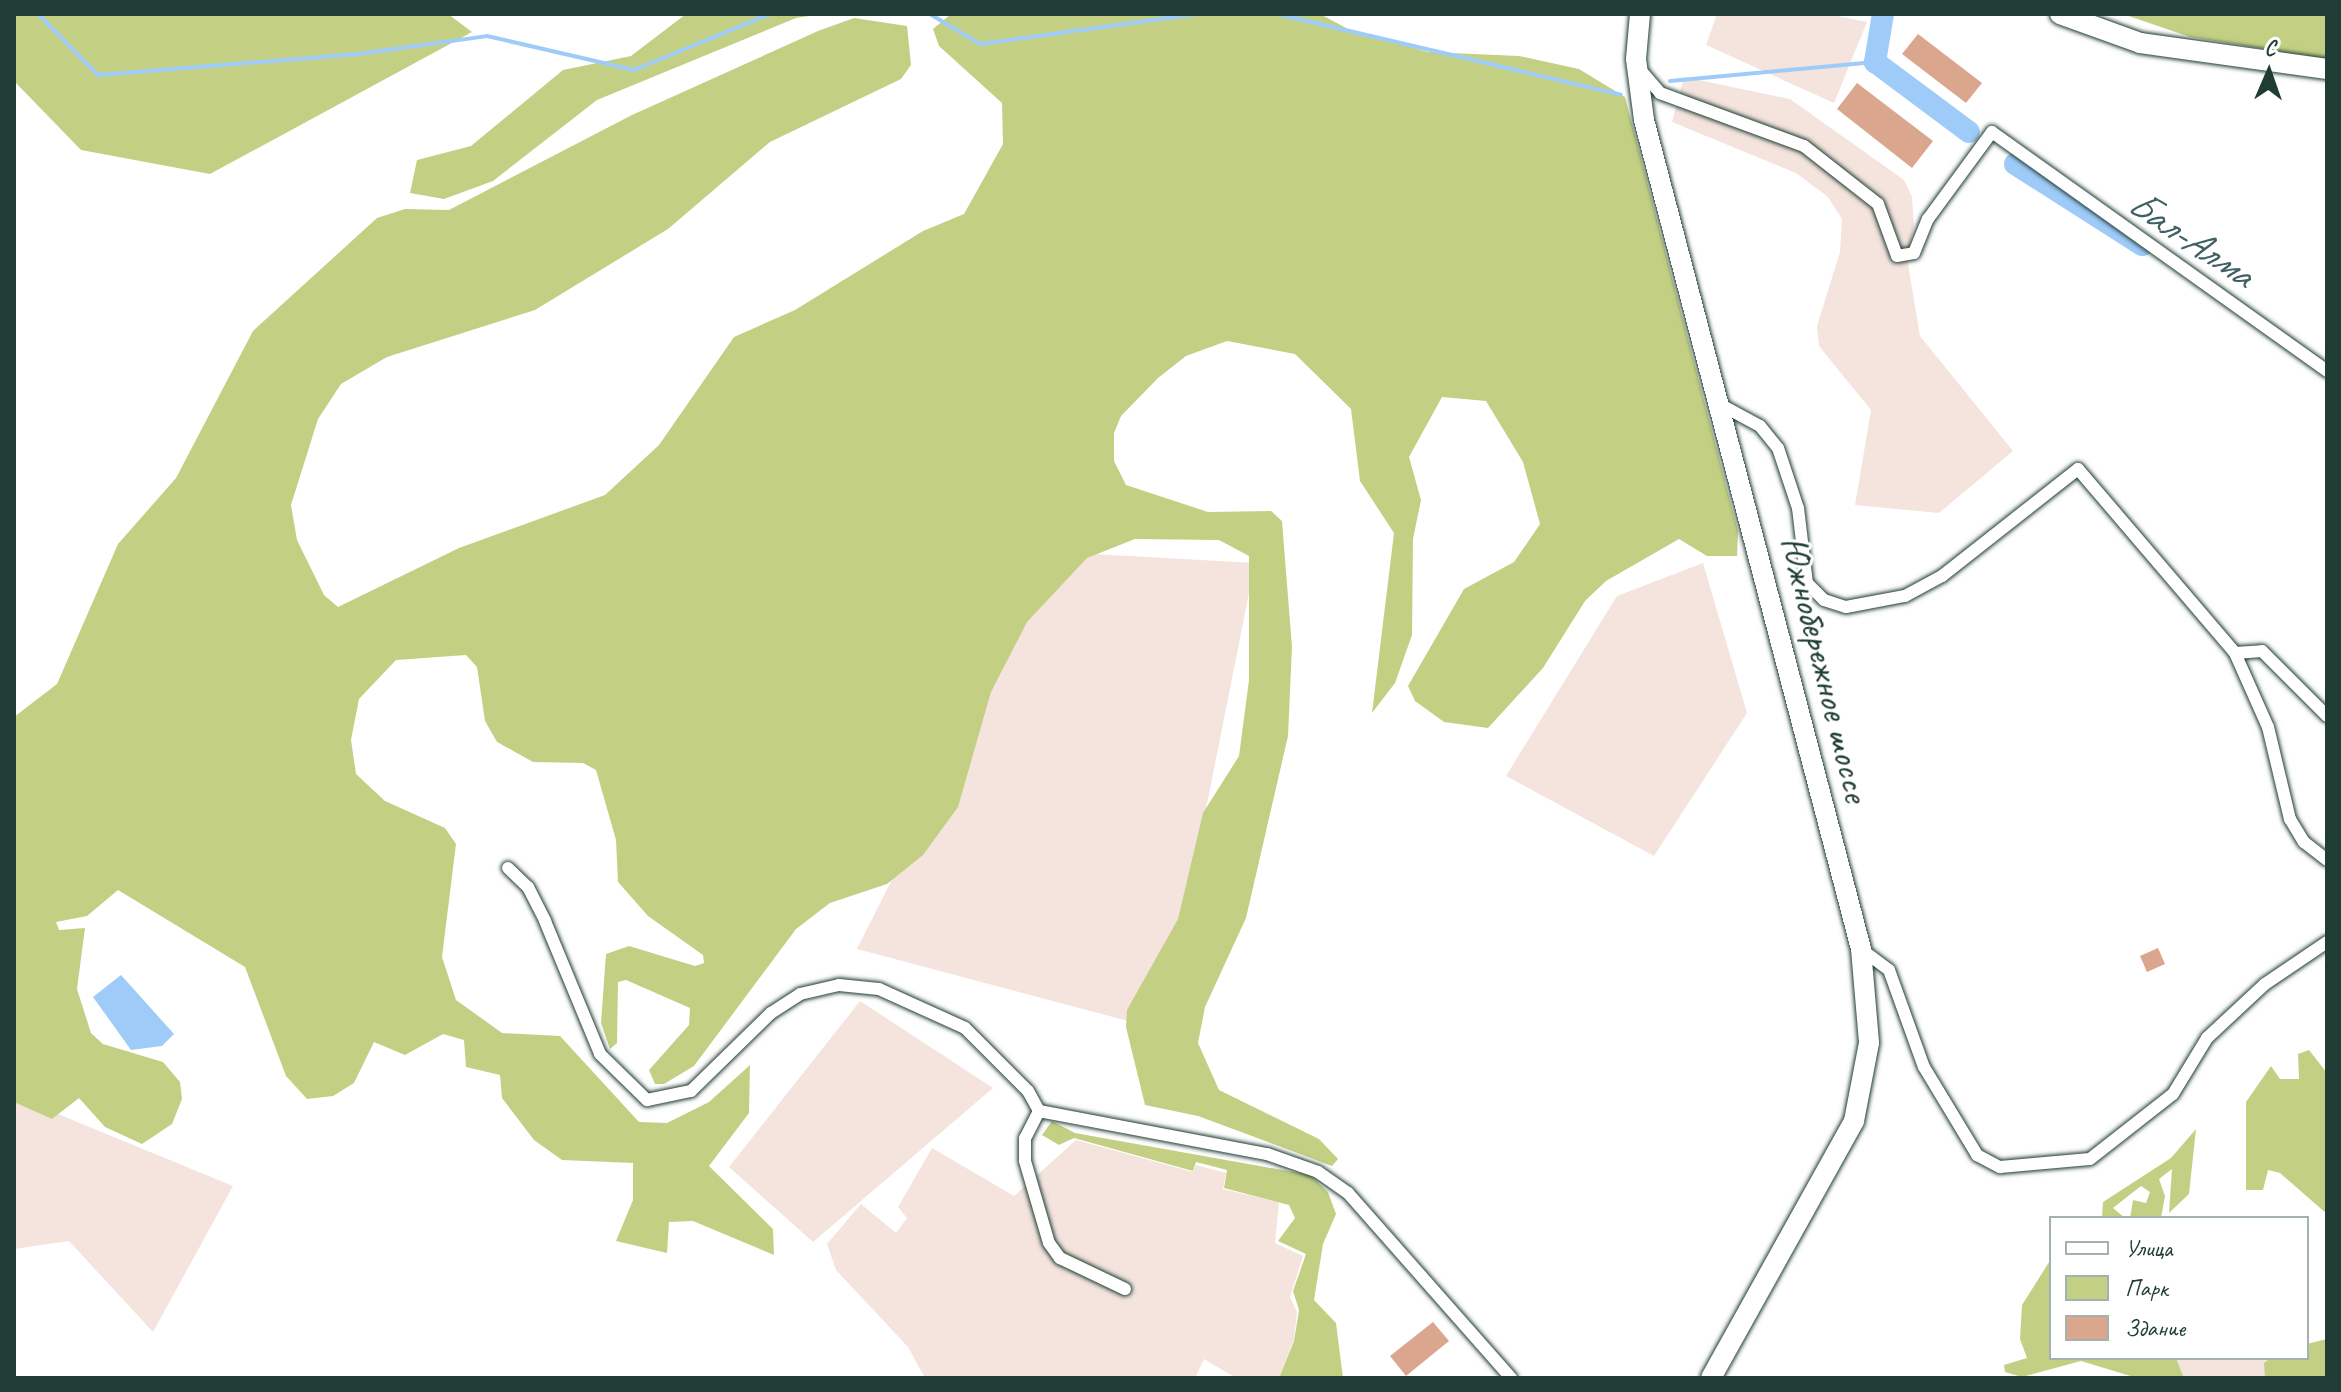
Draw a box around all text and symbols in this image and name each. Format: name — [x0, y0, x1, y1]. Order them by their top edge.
north arrow — [2229, 32, 2309, 112]
text: С — [2264, 34, 2276, 62]
water label: Бал-Алма — [2119, 179, 2263, 297]
street label: Южнобережное шоссе — [1770, 531, 1880, 807]
legend — [2049, 1216, 2309, 1360]
text: Улица — [2125, 1233, 2173, 1263]
text: Парк — [2125, 1273, 2168, 1303]
text: Здание — [2125, 1313, 2185, 1343]

